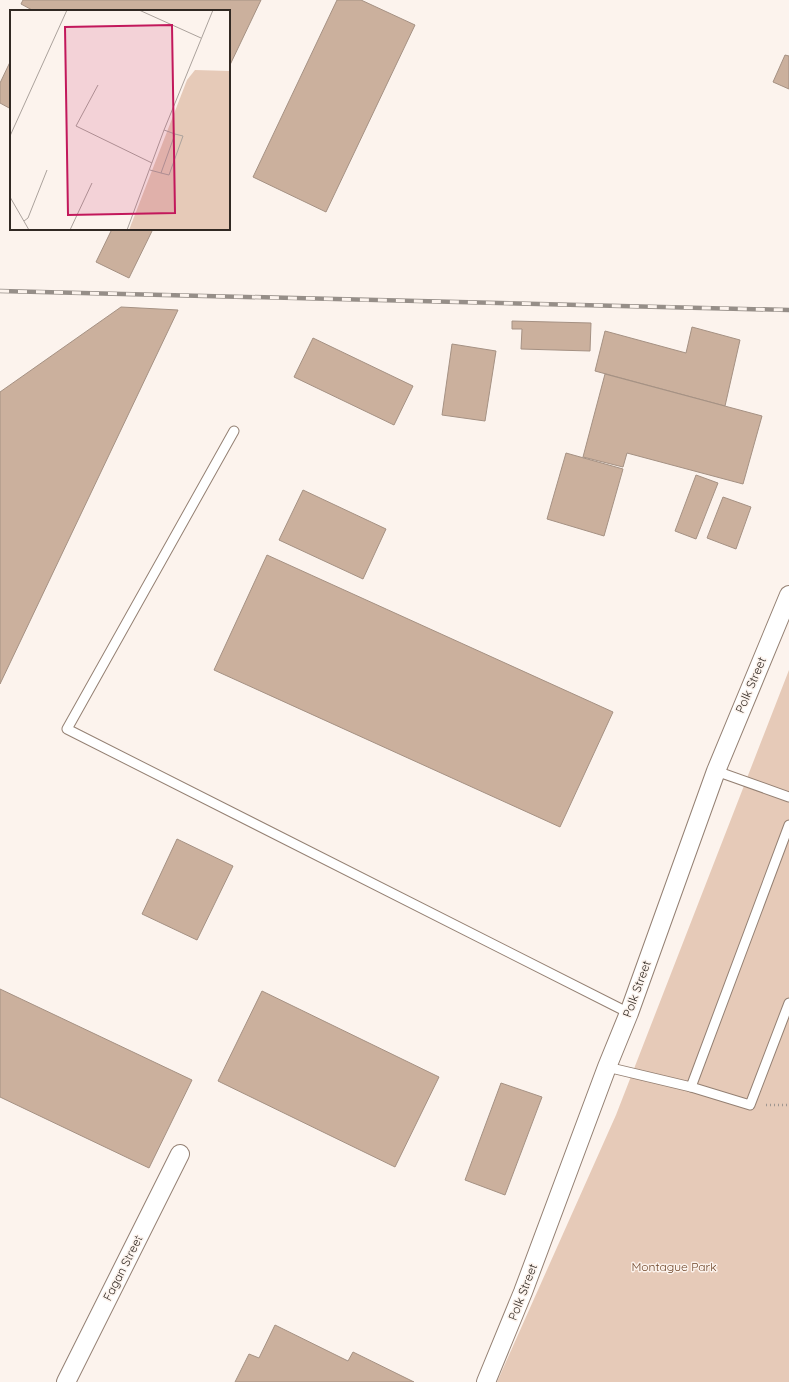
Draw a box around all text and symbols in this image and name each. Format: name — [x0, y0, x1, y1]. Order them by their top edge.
inset map — [10, 10, 230, 230]
street label: Polk Street — [732, 654, 769, 715]
street label: Polk Street — [619, 958, 654, 1019]
street label: Fagan Street — [100, 1232, 145, 1303]
park label: Montague Park — [631, 1259, 717, 1274]
street label: Polk Street — [505, 1261, 540, 1322]

